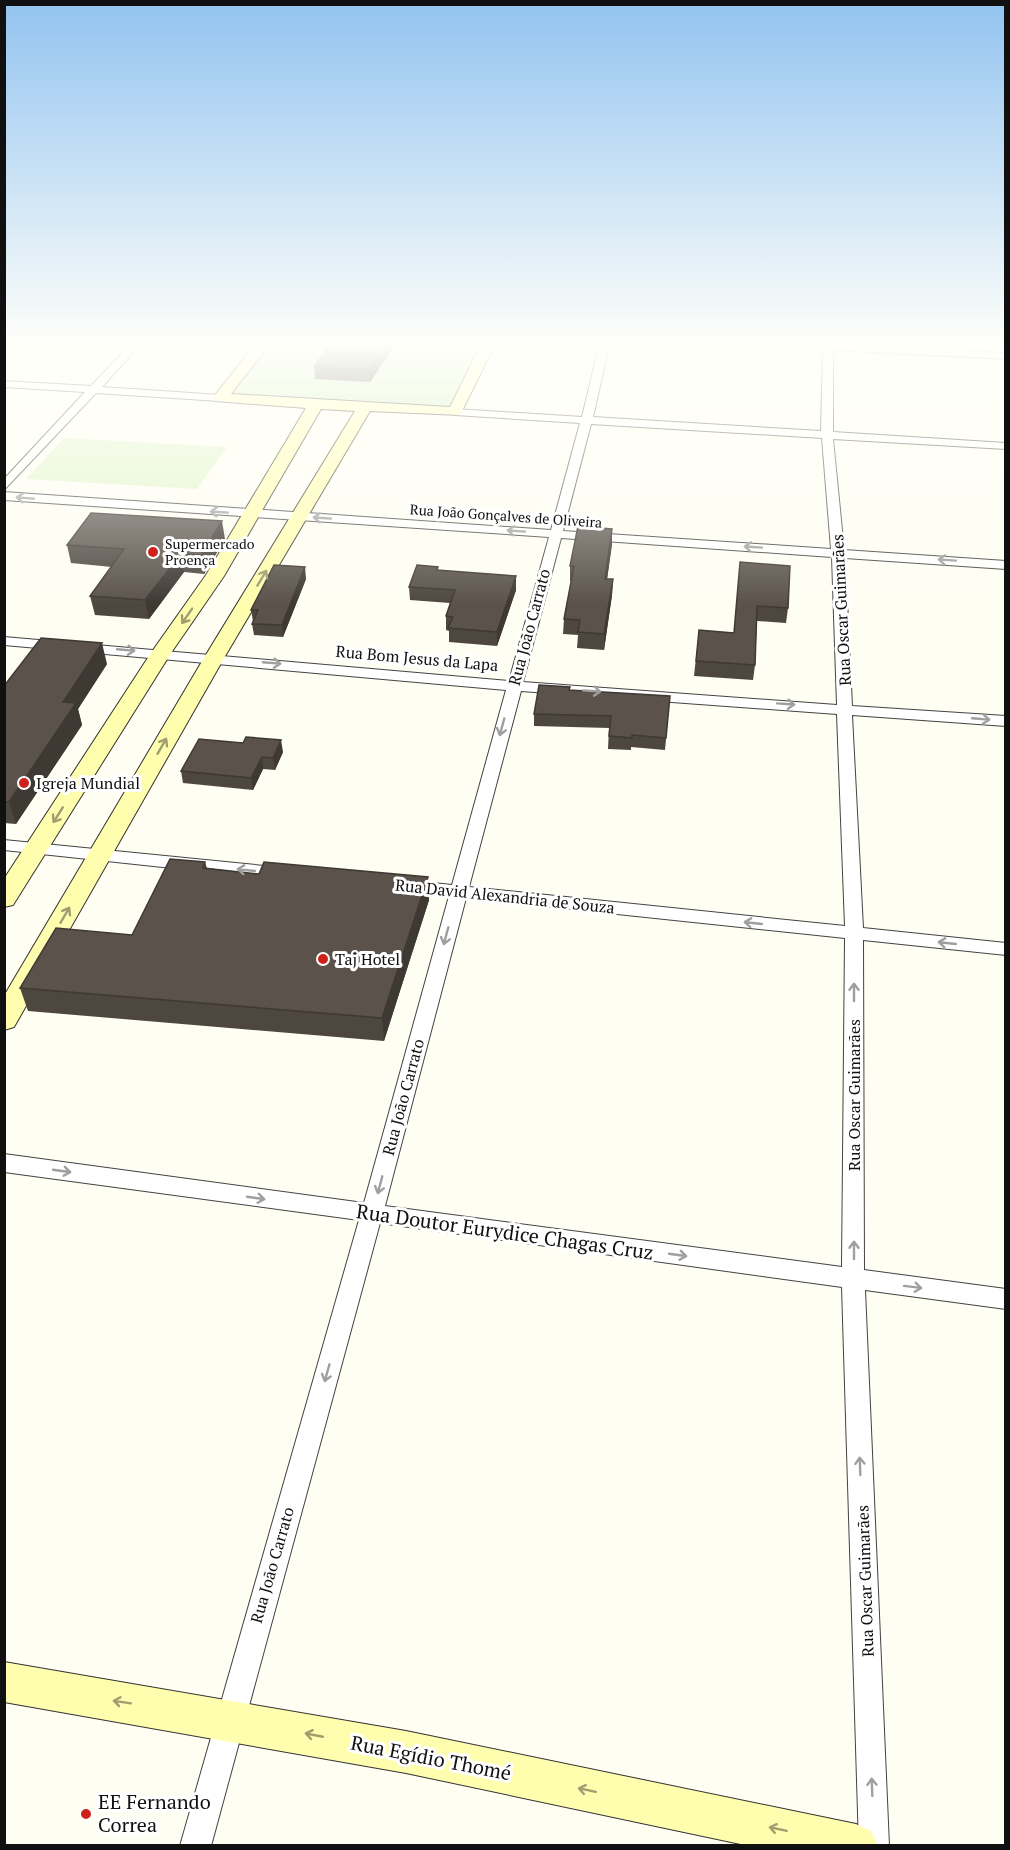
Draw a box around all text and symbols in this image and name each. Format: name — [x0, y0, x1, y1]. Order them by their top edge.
one-way arrow — [15, 492, 35, 503]
street label: Rua João Gonçalves de Oliveira — [409, 499, 603, 532]
one-way arrow — [210, 506, 230, 517]
one-way arrow — [312, 512, 332, 523]
one-way arrow — [507, 526, 527, 537]
place label: Supermercado Proença — [165, 534, 255, 569]
street label: Rua Oscar Guimarães — [826, 534, 856, 686]
one-way arrow — [743, 541, 763, 552]
marker: Supermercado Proença — [146, 545, 160, 559]
one-way arrow — [938, 555, 958, 566]
street label: Rua João Carrato — [503, 566, 555, 688]
one-way arrow — [256, 570, 268, 587]
one-way arrow — [181, 608, 193, 624]
street label: Rua Bom Jesus da Lapa — [335, 640, 499, 676]
one-way arrow — [115, 645, 135, 656]
one-way arrow — [261, 658, 281, 669]
one-way arrow — [581, 685, 601, 696]
one-way arrow — [776, 698, 796, 709]
one-way arrow — [970, 714, 990, 725]
one-way arrow — [496, 717, 507, 736]
one-way arrow — [157, 738, 169, 755]
place label: Igreja Mundial — [36, 772, 140, 794]
marker: Igreja Mundial — [17, 776, 31, 790]
one-way arrow — [52, 806, 64, 823]
one-way arrow — [237, 864, 257, 875]
street label: Rua David Alexandria de Souza — [394, 874, 616, 918]
one-way arrow — [59, 907, 71, 924]
one-way arrow — [744, 917, 764, 928]
one-way arrow — [439, 926, 451, 945]
one-way arrow — [938, 937, 958, 948]
place label: Taj Hotel — [335, 948, 400, 970]
marker: Taj Hotel — [316, 952, 330, 966]
one-way arrow — [848, 983, 860, 1003]
street label: Rua Oscar Guimarães — [843, 1019, 865, 1171]
street label: Rua João Carrato — [377, 1036, 429, 1158]
one-way arrow — [52, 1165, 72, 1176]
one-way arrow — [373, 1175, 385, 1194]
one-way arrow — [245, 1192, 265, 1203]
street label: Rua Doutor Eurydice Chagas Cruz — [355, 1197, 655, 1266]
one-way arrow — [848, 1241, 860, 1261]
one-way arrow — [667, 1250, 687, 1261]
one-way arrow — [902, 1281, 922, 1292]
one-way arrow — [321, 1363, 332, 1382]
one-way arrow — [855, 1457, 866, 1477]
street label: Rua João Carrato — [245, 1504, 299, 1626]
street label: Rua Oscar Guimarães — [851, 1505, 879, 1657]
one-way arrow — [112, 1696, 132, 1707]
one-way arrow — [304, 1729, 324, 1740]
street label: Rua Egídio Thomé — [349, 1729, 514, 1786]
one-way arrow — [867, 1778, 878, 1798]
one-way arrow — [578, 1784, 598, 1795]
place label: EE Fernando Correa — [98, 1788, 211, 1838]
marker: EE Fernando Correa — [79, 1807, 93, 1821]
one-way arrow — [769, 1823, 788, 1835]

